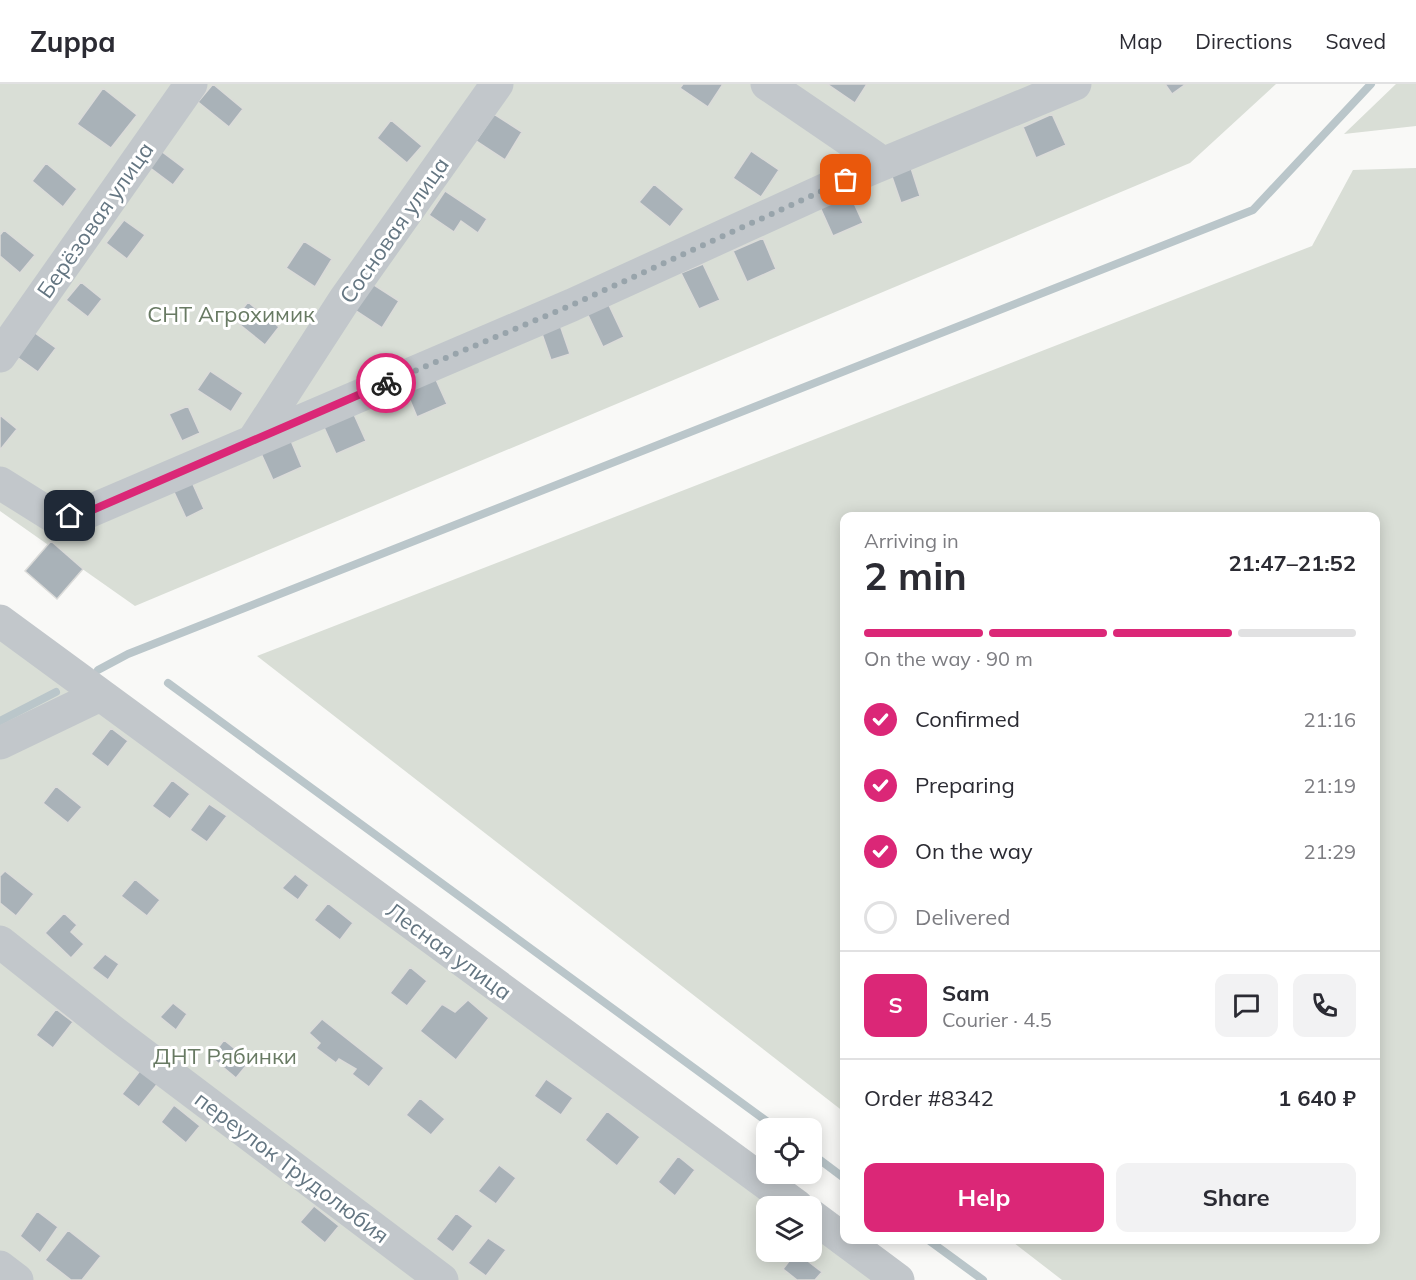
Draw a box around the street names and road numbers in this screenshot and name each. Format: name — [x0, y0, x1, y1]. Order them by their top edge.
street label: Берёзовая улица — [31, 136, 159, 304]
street label: Сосновая улица — [333, 151, 455, 309]
street label: Лесная улица — [381, 896, 517, 1006]
street label: переулок Трудолюбия — [189, 1085, 395, 1249]

